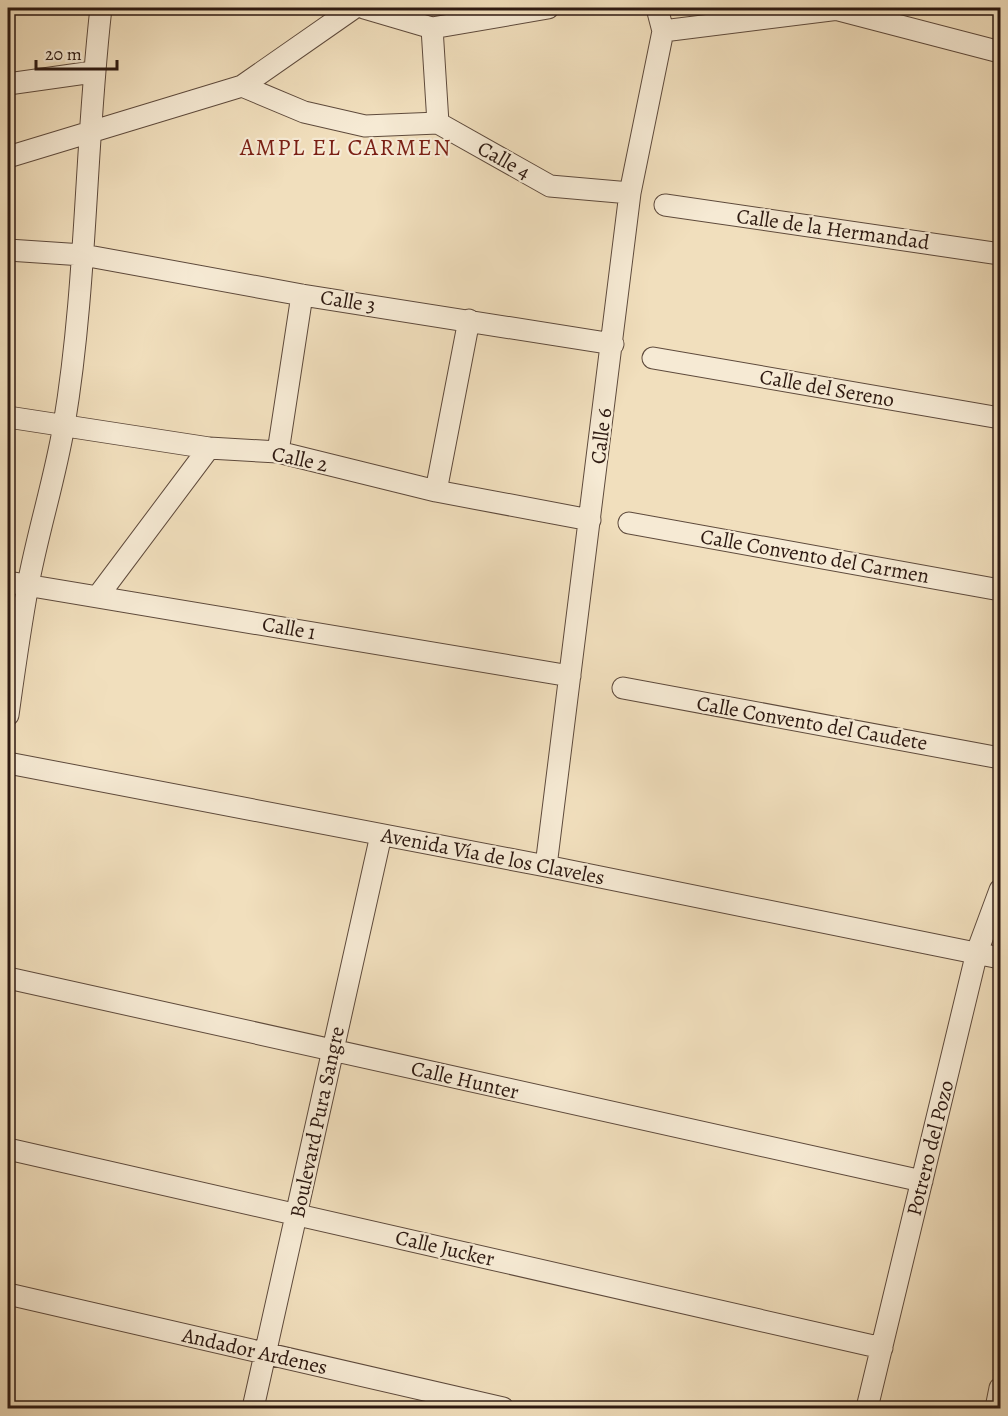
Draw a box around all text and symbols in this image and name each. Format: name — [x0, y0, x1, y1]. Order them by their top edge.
scale bar — [36, 33, 117, 71]
text: 20 m — [45, 42, 82, 66]
district label: AMPL EL CARMEN — [239, 131, 452, 163]
street label: Calle 4 — [473, 134, 535, 186]
street label: Calle de la Hermandad — [735, 202, 932, 257]
street label: Calle 3 — [318, 283, 378, 319]
street label: Calle del Sereno — [758, 362, 896, 414]
street label: Calle 6 — [584, 406, 618, 466]
street label: Calle 2 — [269, 439, 331, 479]
street label: Calle Convento del Carmen — [698, 522, 932, 590]
street label: Calle 1 — [260, 610, 318, 646]
street label: Calle Convento del Caudete — [694, 689, 930, 757]
street label: Avenida Vía de los Claveles — [378, 820, 607, 891]
street label: Boulevard Pura Sangre — [283, 1024, 351, 1220]
street label: Calle Hunter — [408, 1054, 522, 1106]
street label: Potrero del Pozo — [900, 1077, 960, 1219]
street label: Calle Jucker — [393, 1223, 497, 1273]
street label: Andador Ardenes — [179, 1320, 330, 1381]

